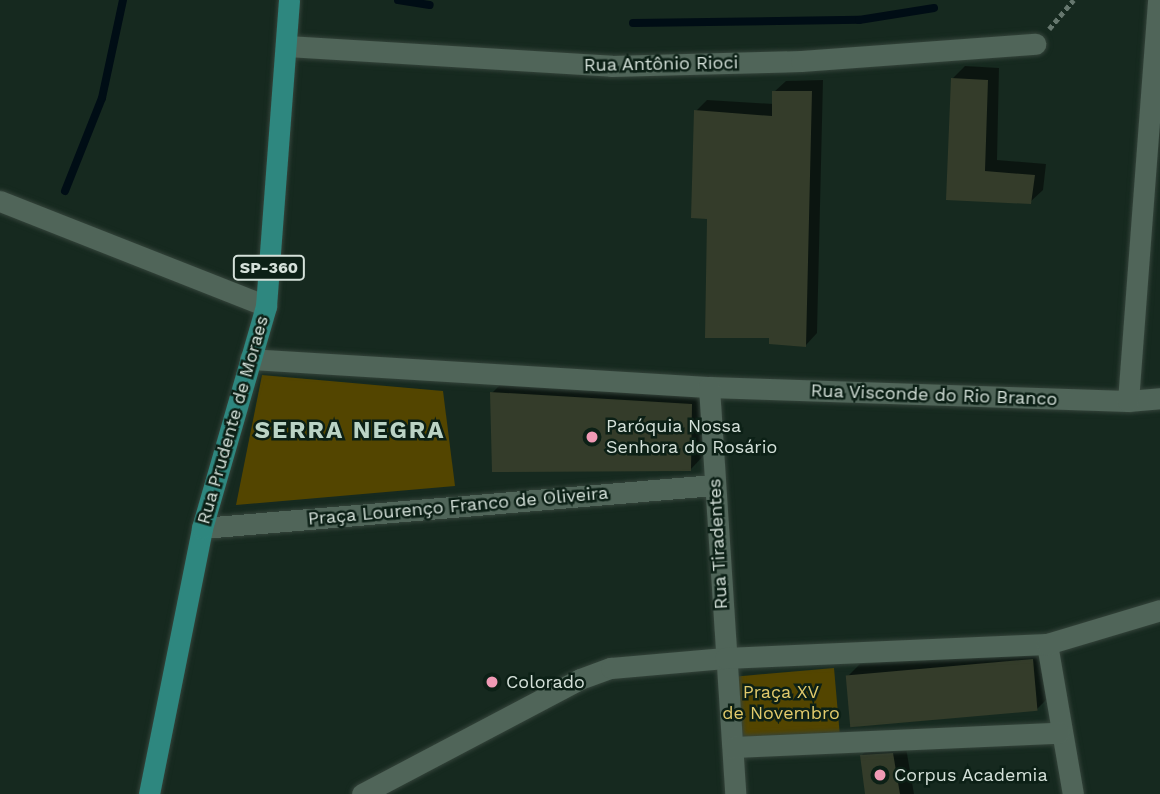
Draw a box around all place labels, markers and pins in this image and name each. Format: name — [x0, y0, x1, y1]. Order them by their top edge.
place label: Paróquia Nossa Senhora do Rosário — [606, 416, 778, 458]
marker: Paróquia Nossa Senhora do Rosário — [584, 429, 600, 445]
place label: Colorado — [506, 671, 585, 693]
marker: Colorado — [484, 674, 500, 690]
place label: Corpus Academia — [894, 764, 1048, 786]
marker: Corpus Academia — [872, 767, 888, 783]

